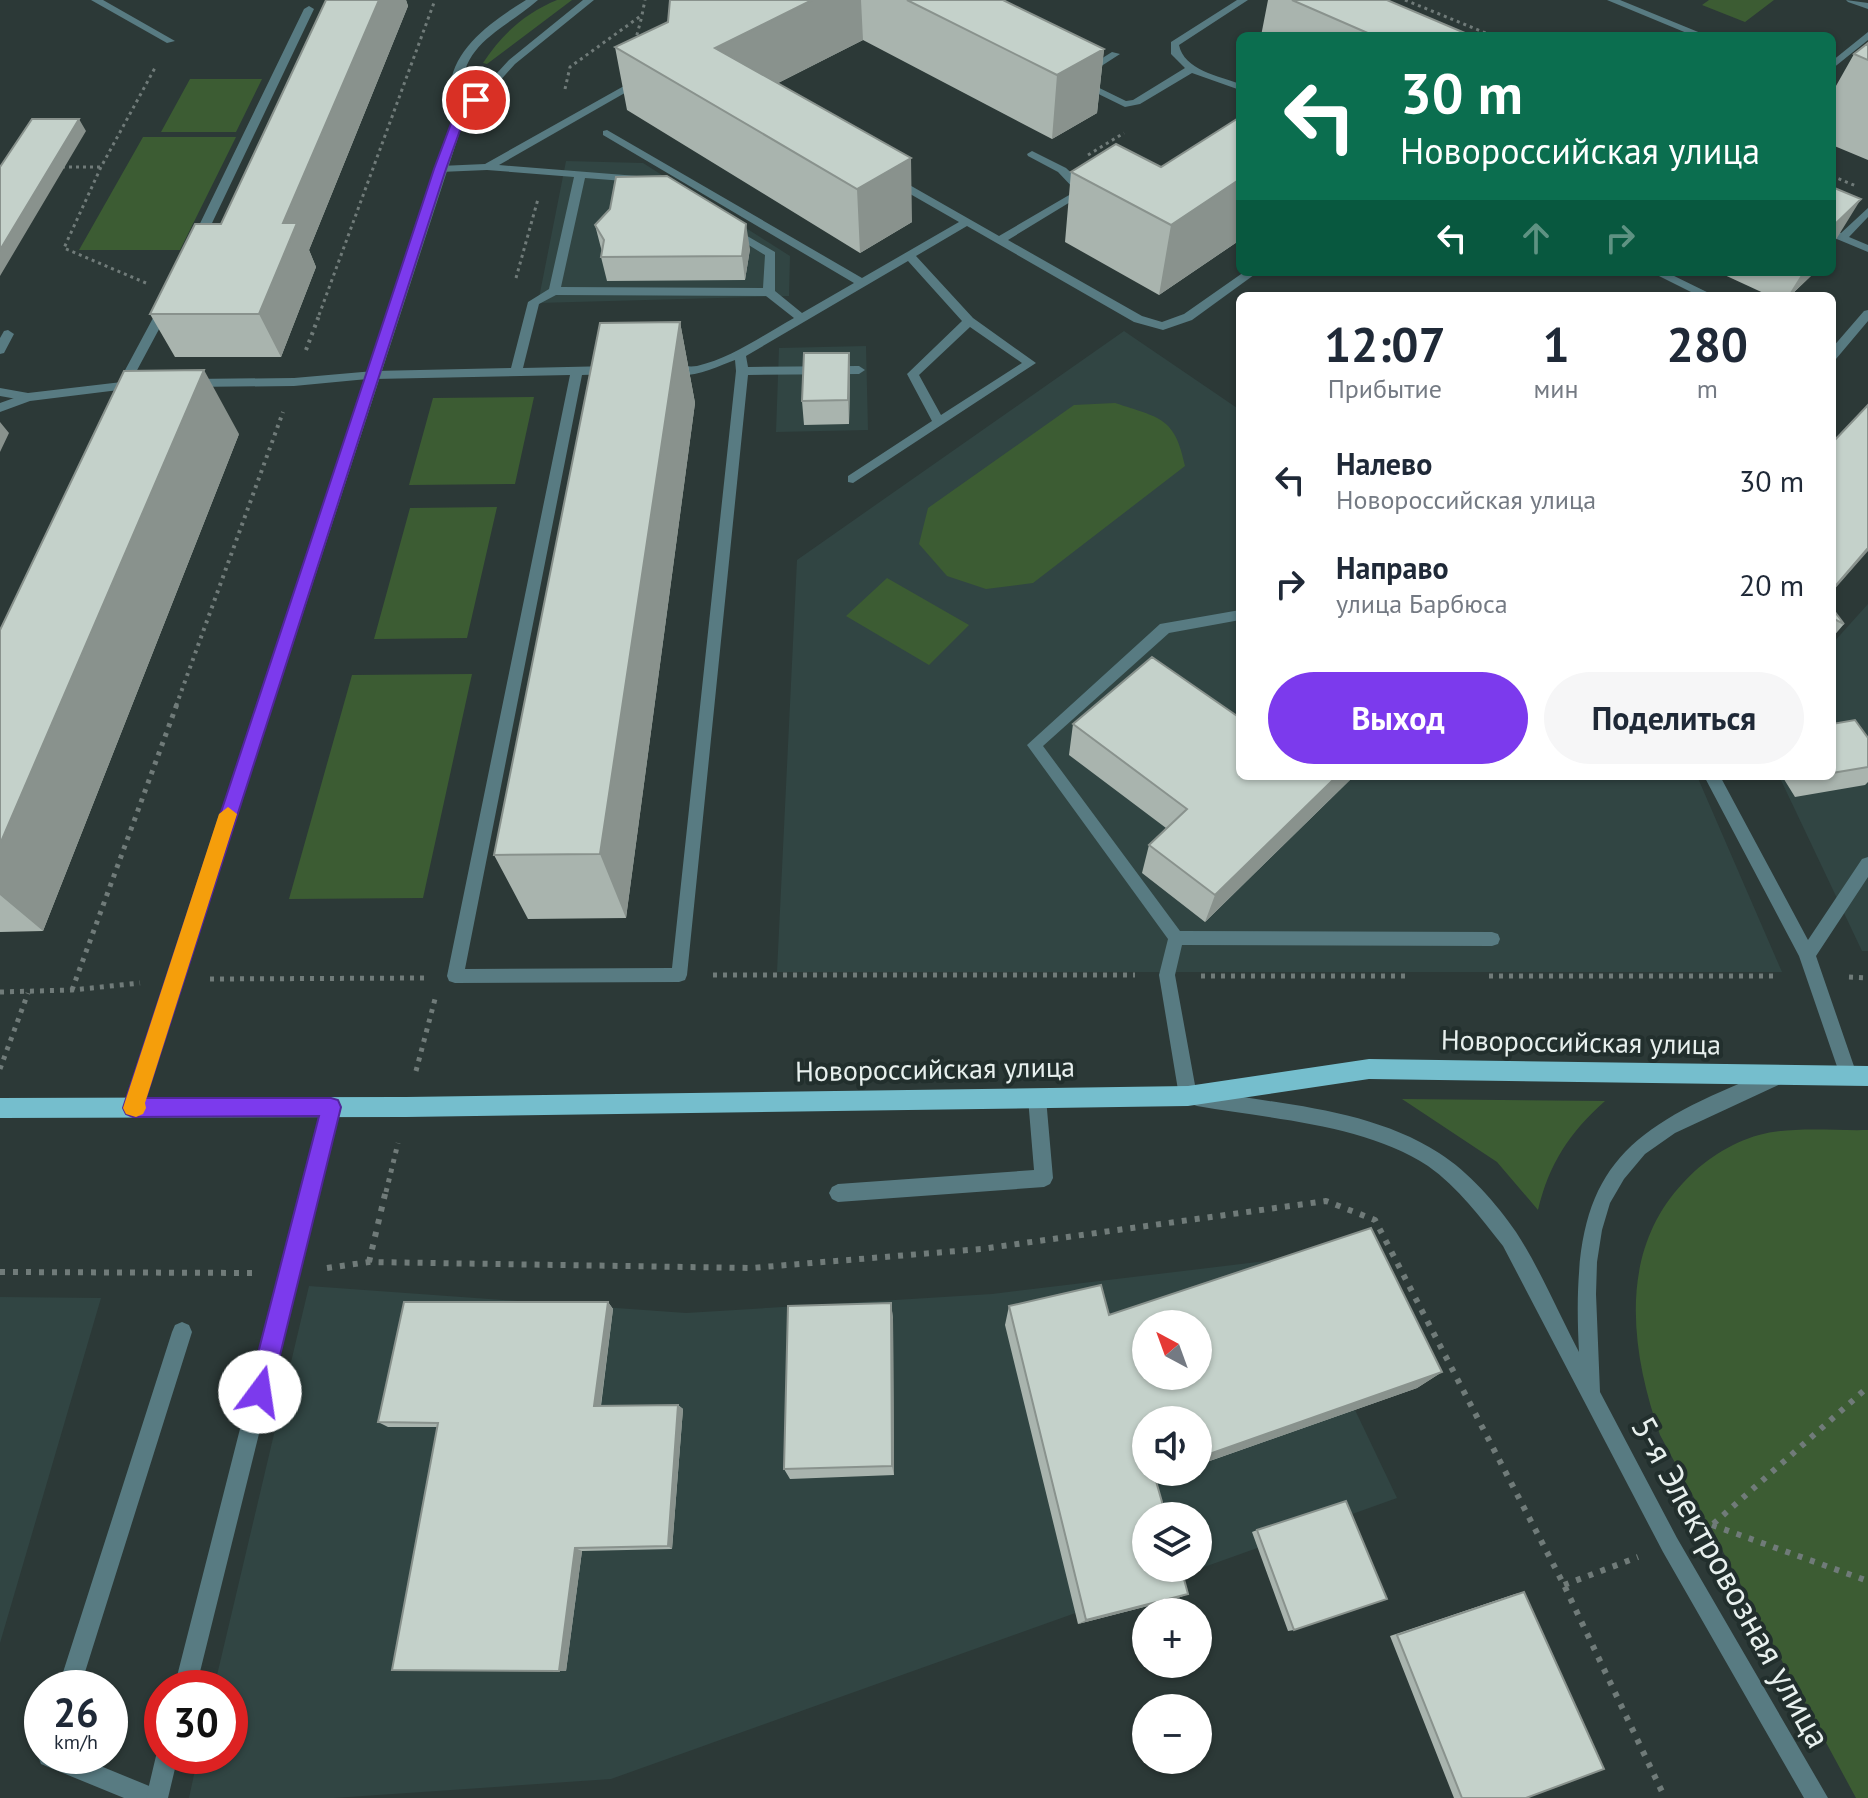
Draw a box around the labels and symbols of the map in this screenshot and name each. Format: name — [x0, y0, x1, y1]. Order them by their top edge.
pin — [442, 66, 510, 134]
street label: Новороссийская улица — [1441, 1021, 1721, 1062]
street label: Новороссийская улица — [795, 1048, 1075, 1089]
north arrow — [1132, 1310, 1212, 1390]
position arrow — [218, 1350, 302, 1434]
street label: 5-я Электровозная улица — [1622, 1408, 1841, 1755]
speed limit sign: 30 — [144, 1670, 248, 1774]

